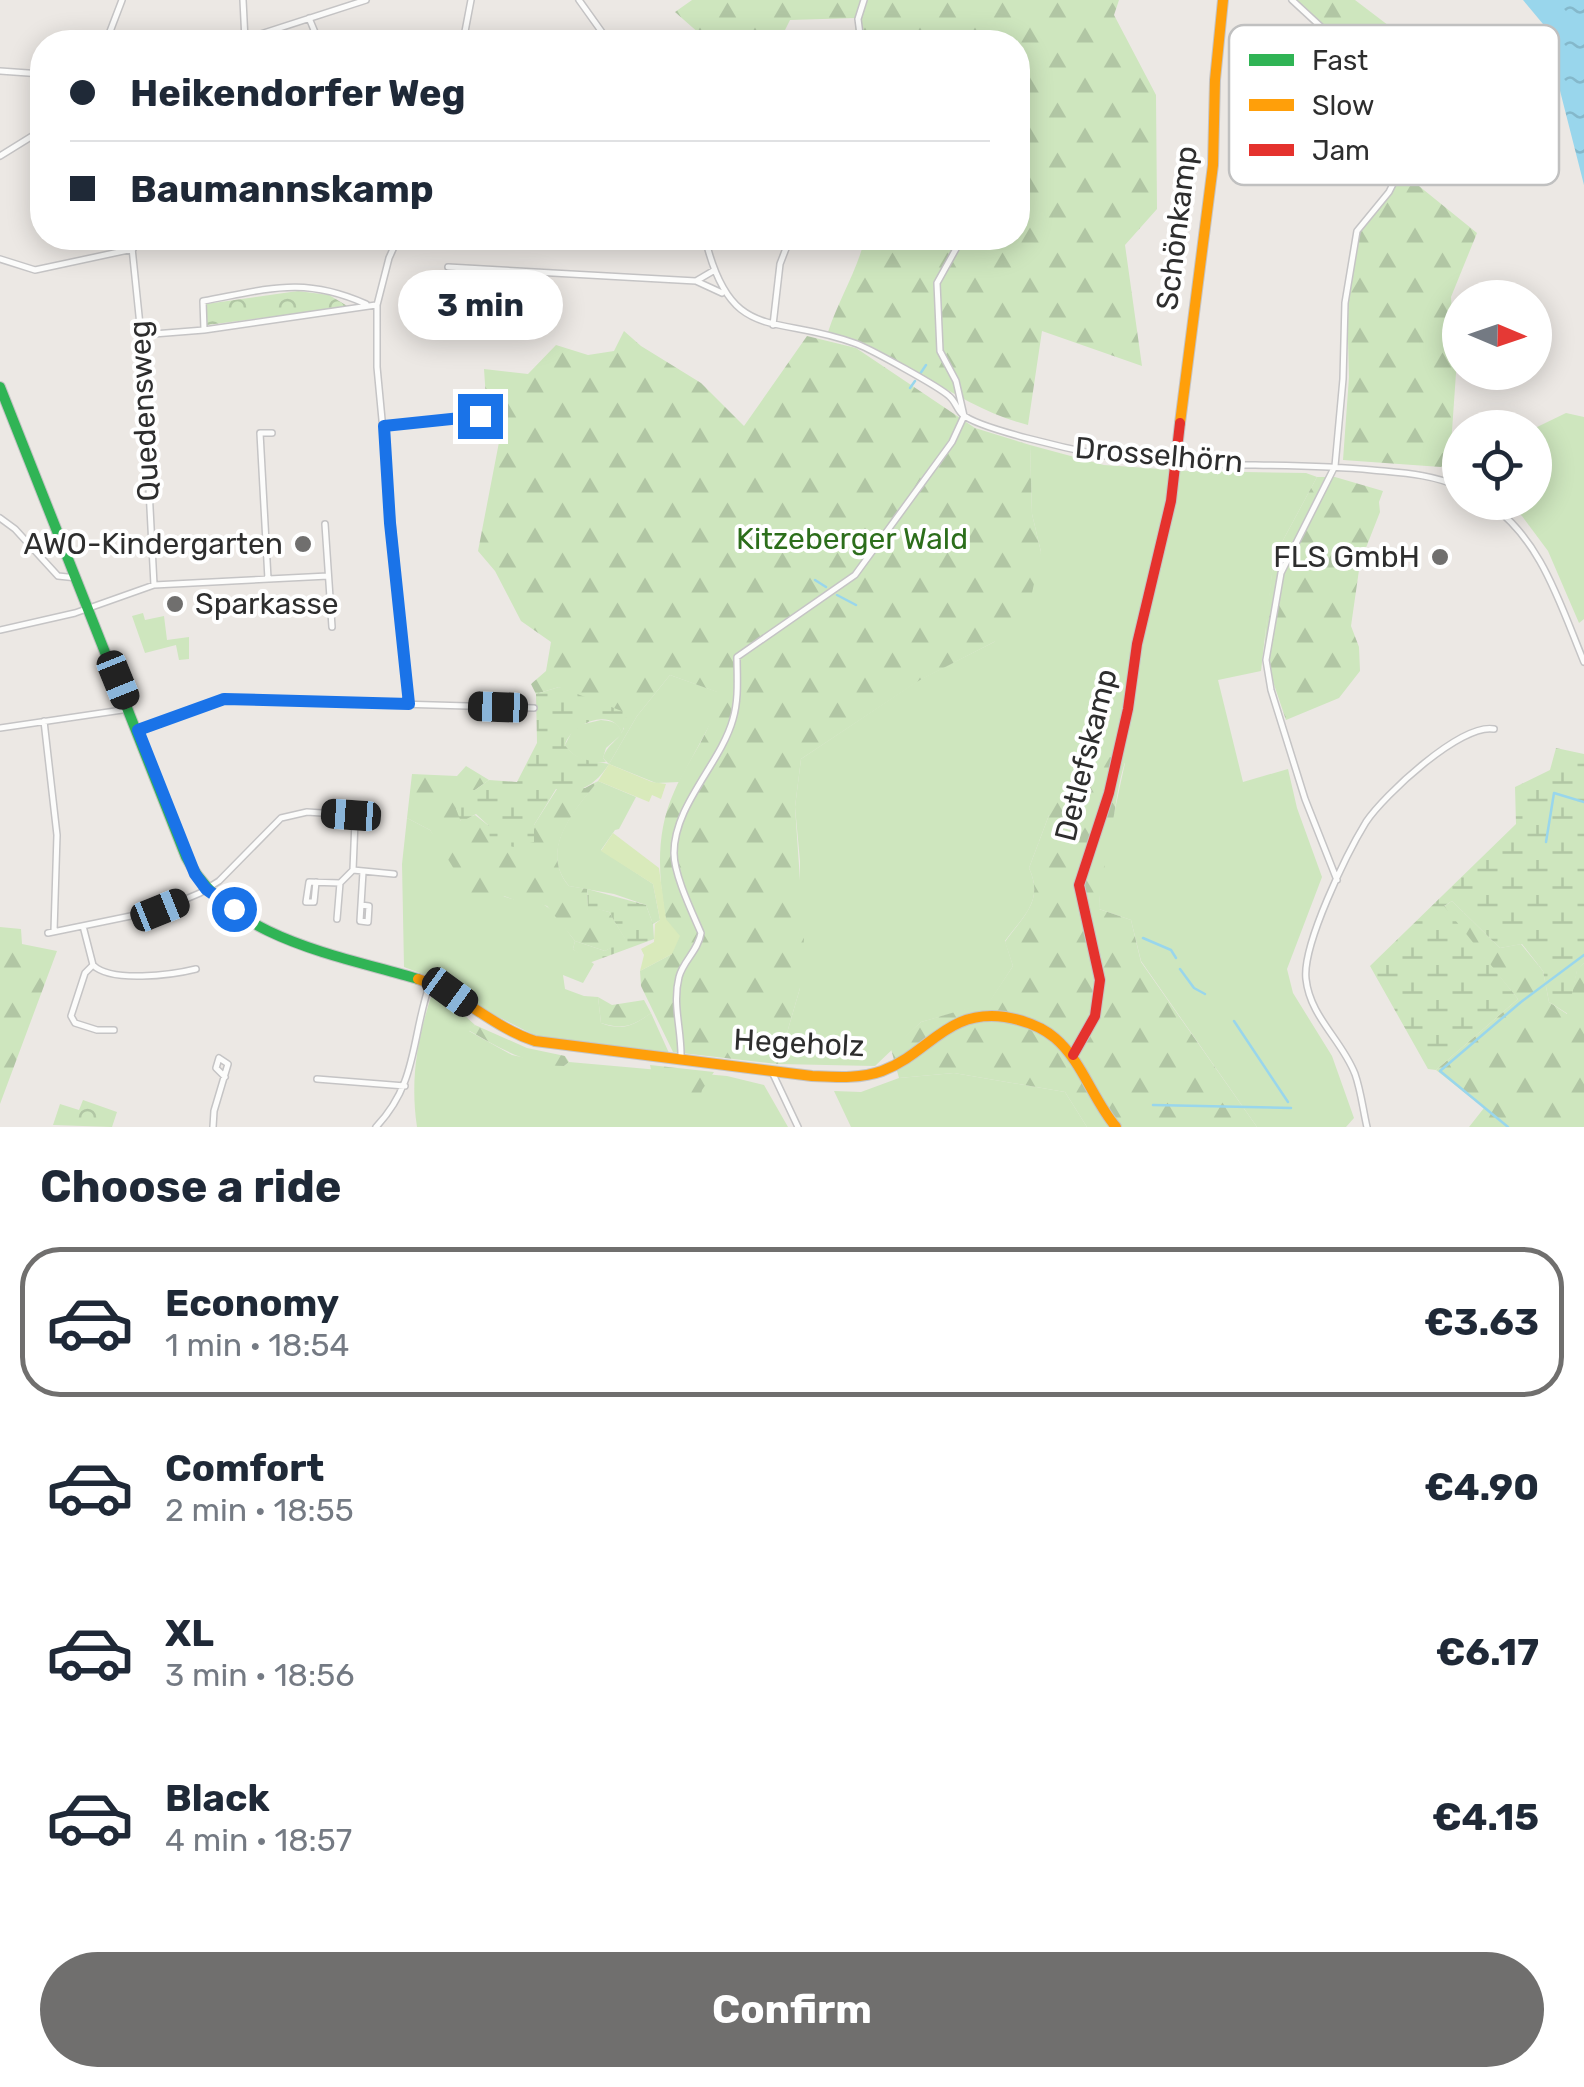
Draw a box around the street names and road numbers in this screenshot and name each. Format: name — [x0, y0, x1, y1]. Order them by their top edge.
street label: Schönkamp — [1149, 144, 1205, 312]
street label: Quedensweg — [121, 320, 167, 502]
street label: Drosselhörn — [1073, 430, 1245, 480]
street label: Detlefskamp — [1047, 665, 1125, 845]
street label: Hegeholz — [733, 1022, 865, 1064]

